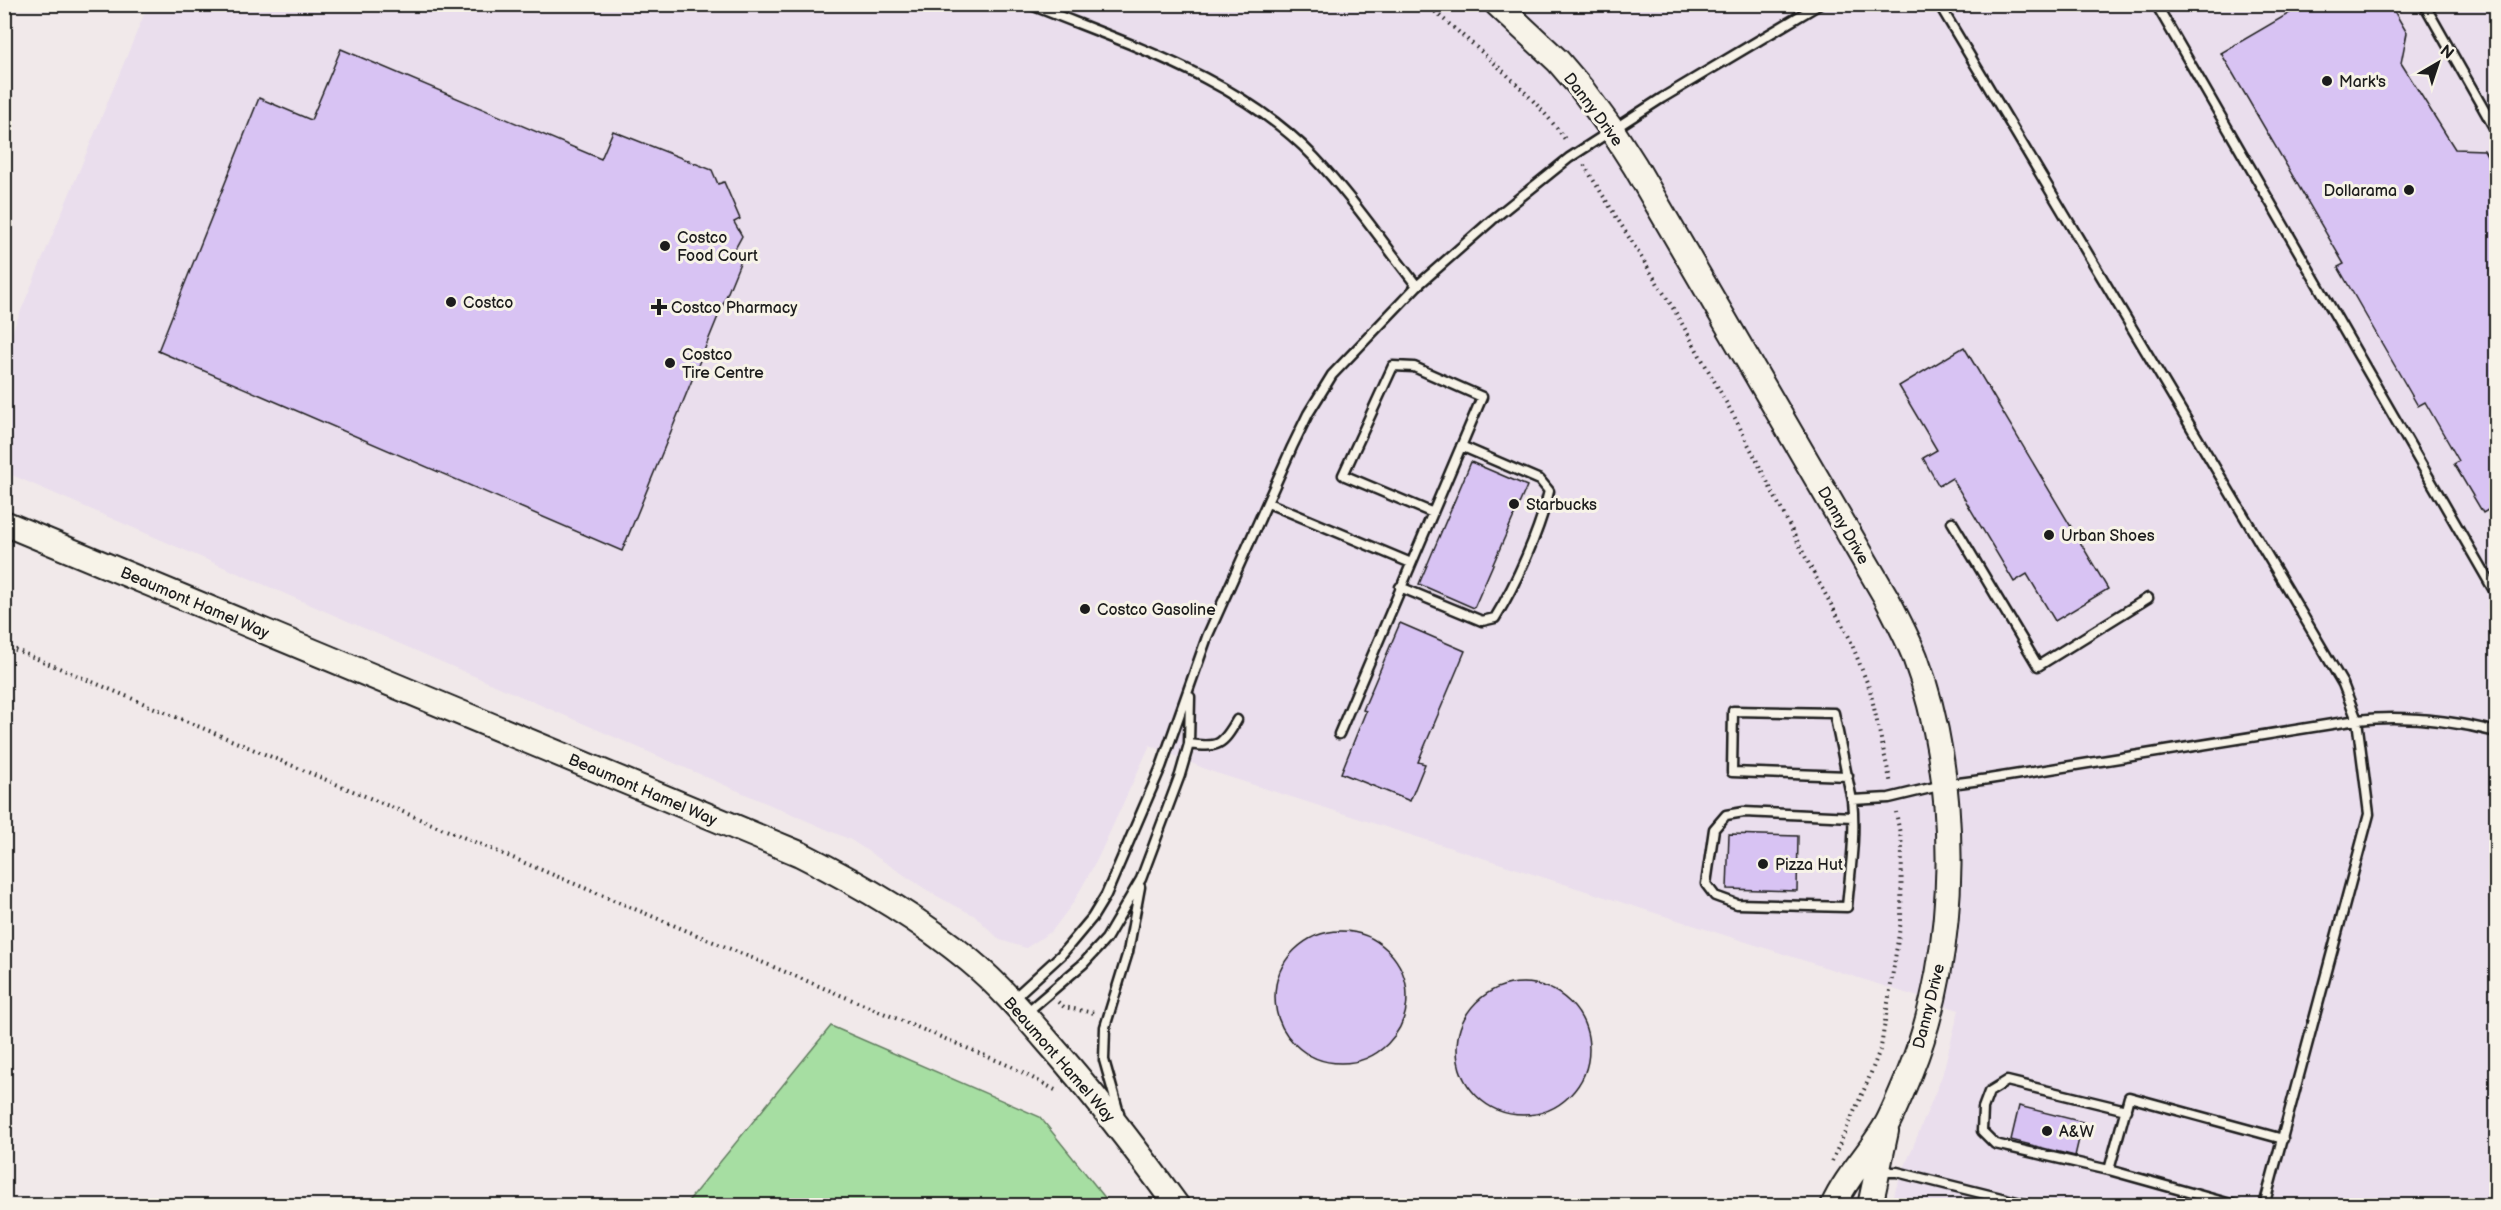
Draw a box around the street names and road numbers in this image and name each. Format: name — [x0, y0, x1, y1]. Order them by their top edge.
street label: Danny Drive — [1559, 70, 1627, 151]
street label: Danny Drive — [1813, 483, 1873, 568]
street label: Beaumont Hamel Way — [117, 563, 272, 644]
street label: Beaumont Hamel Way — [565, 750, 720, 831]
street label: Danny Drive — [1910, 962, 1949, 1051]
street label: Beaumont Hamel Way — [999, 993, 1119, 1127]

